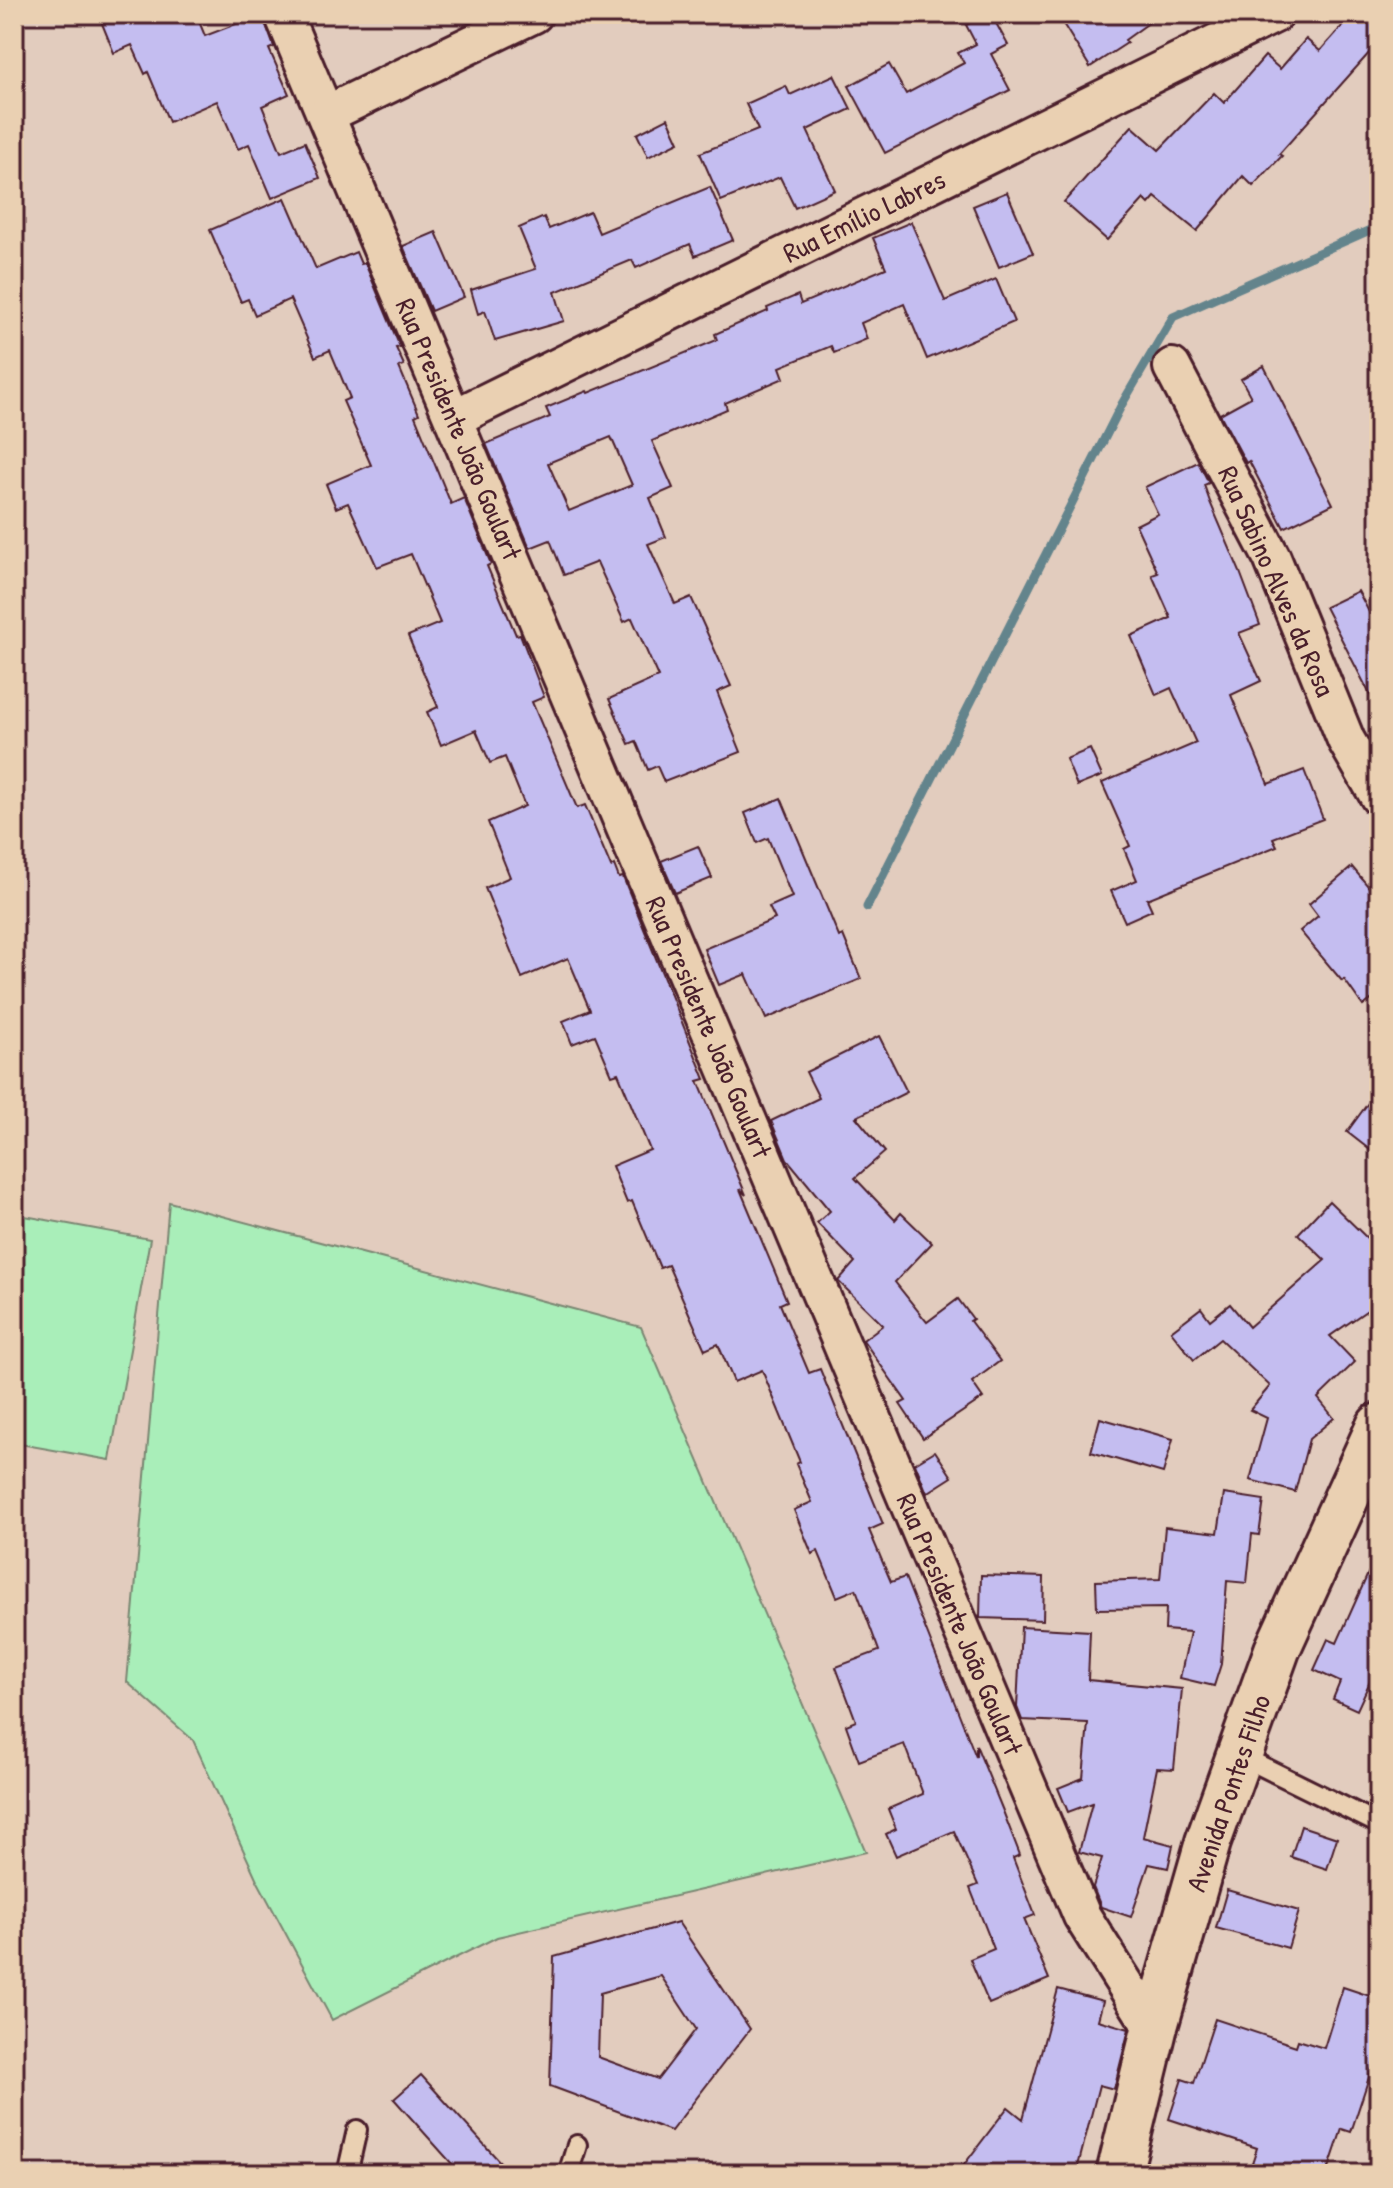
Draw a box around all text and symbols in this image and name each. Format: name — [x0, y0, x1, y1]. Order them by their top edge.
street label: Rua Emílio Labres — [777, 160, 951, 272]
street label: Rua Presidente João Goulart — [387, 292, 531, 566]
street label: Rua Sabino Alves da Rosa — [1209, 460, 1345, 702]
street label: Rua Presidente João Goulart — [637, 890, 781, 1164]
street label: Rua Presidente João Goulart — [888, 1487, 1032, 1761]
street label: Avenida Pontes Filho — [1177, 1689, 1279, 1897]

